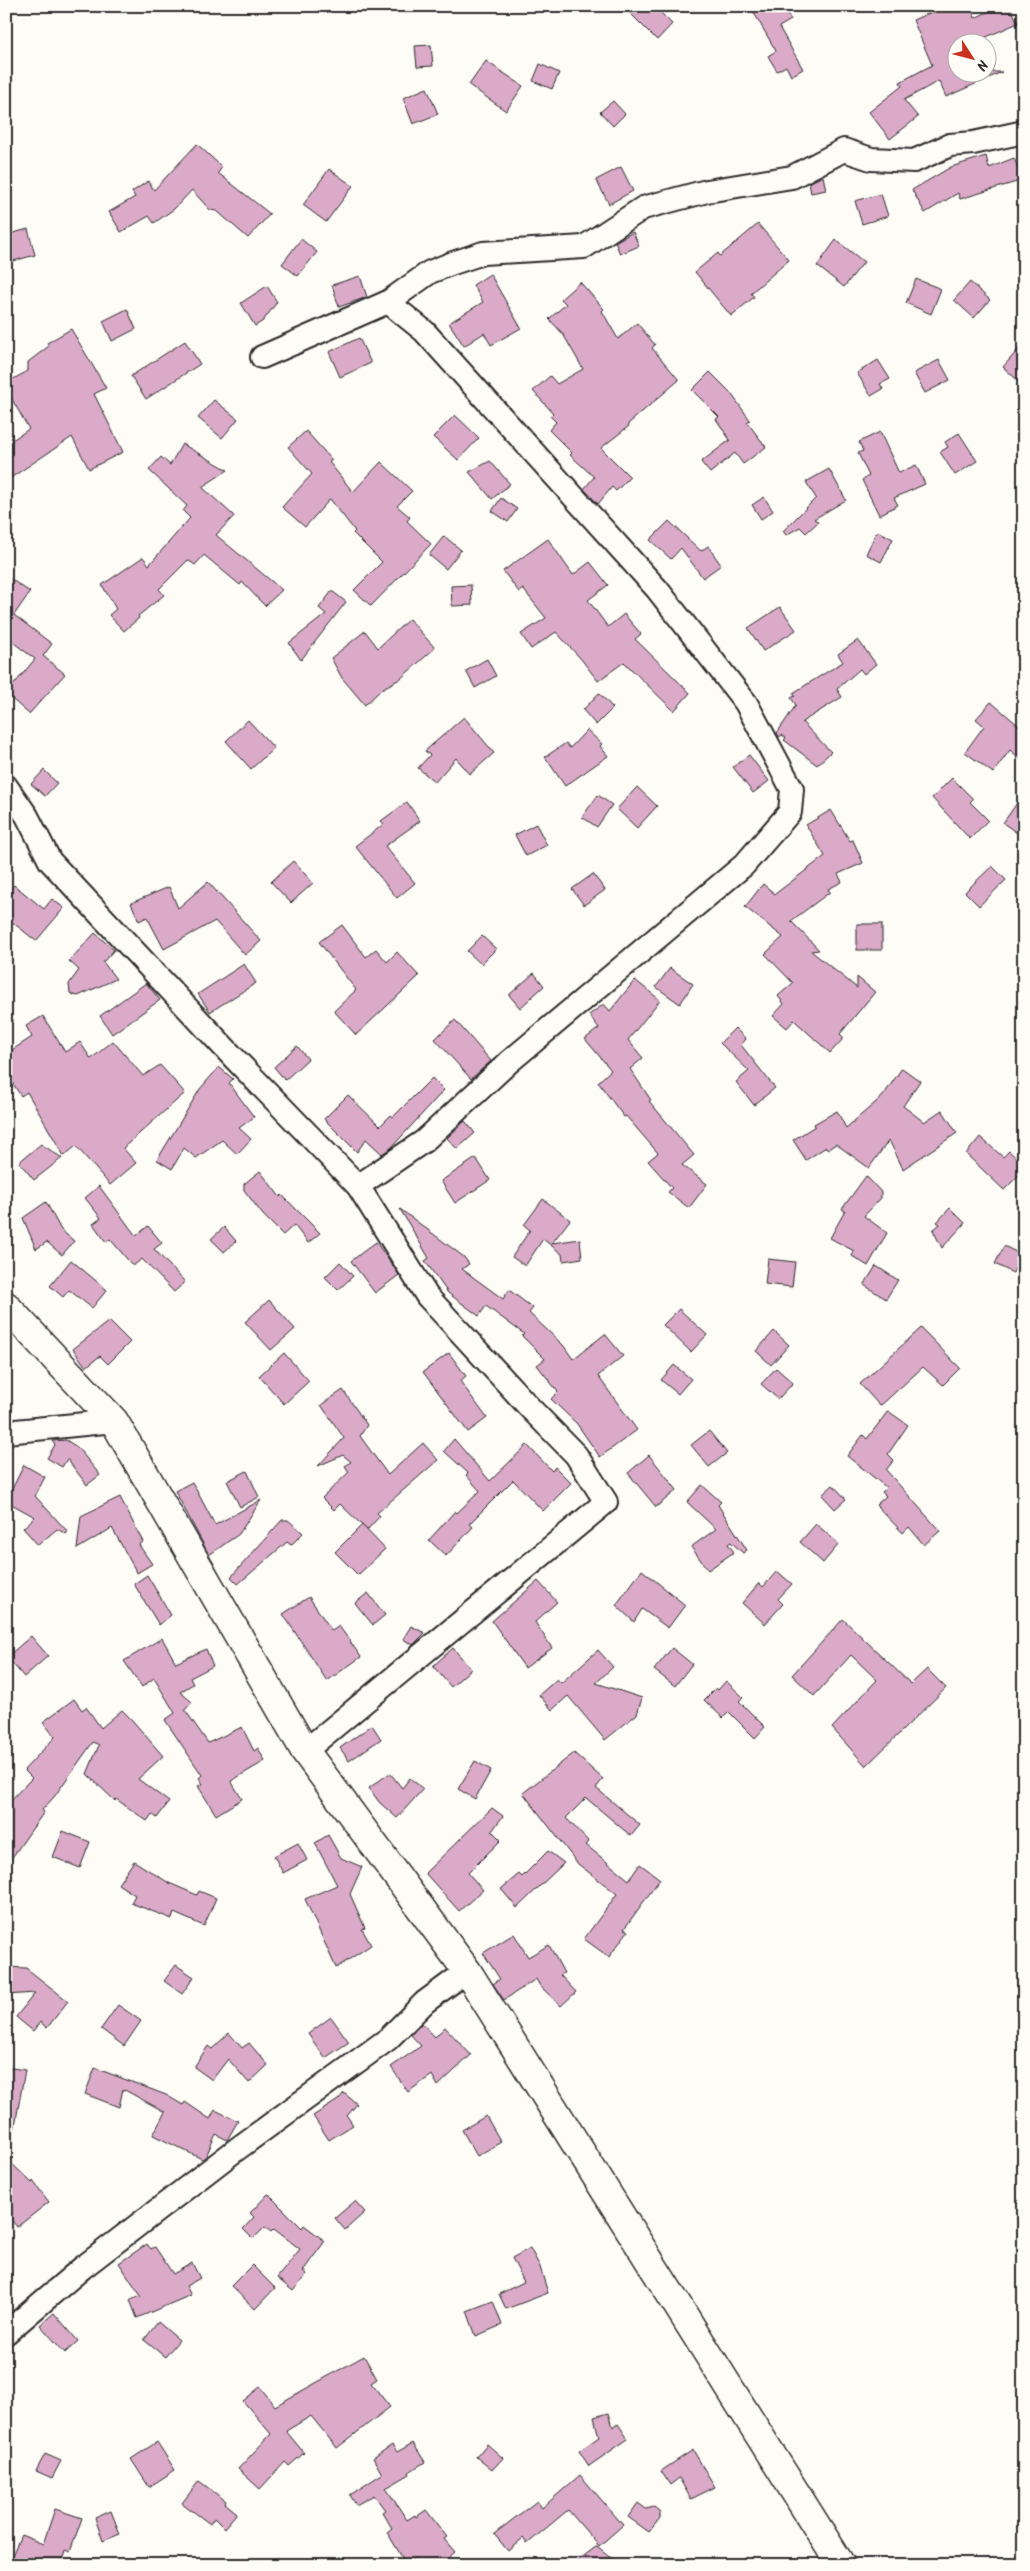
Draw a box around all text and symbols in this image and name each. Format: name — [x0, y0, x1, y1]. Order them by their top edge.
north arrow — [948, 32, 998, 82]
text: N — [970, 55, 993, 75]

